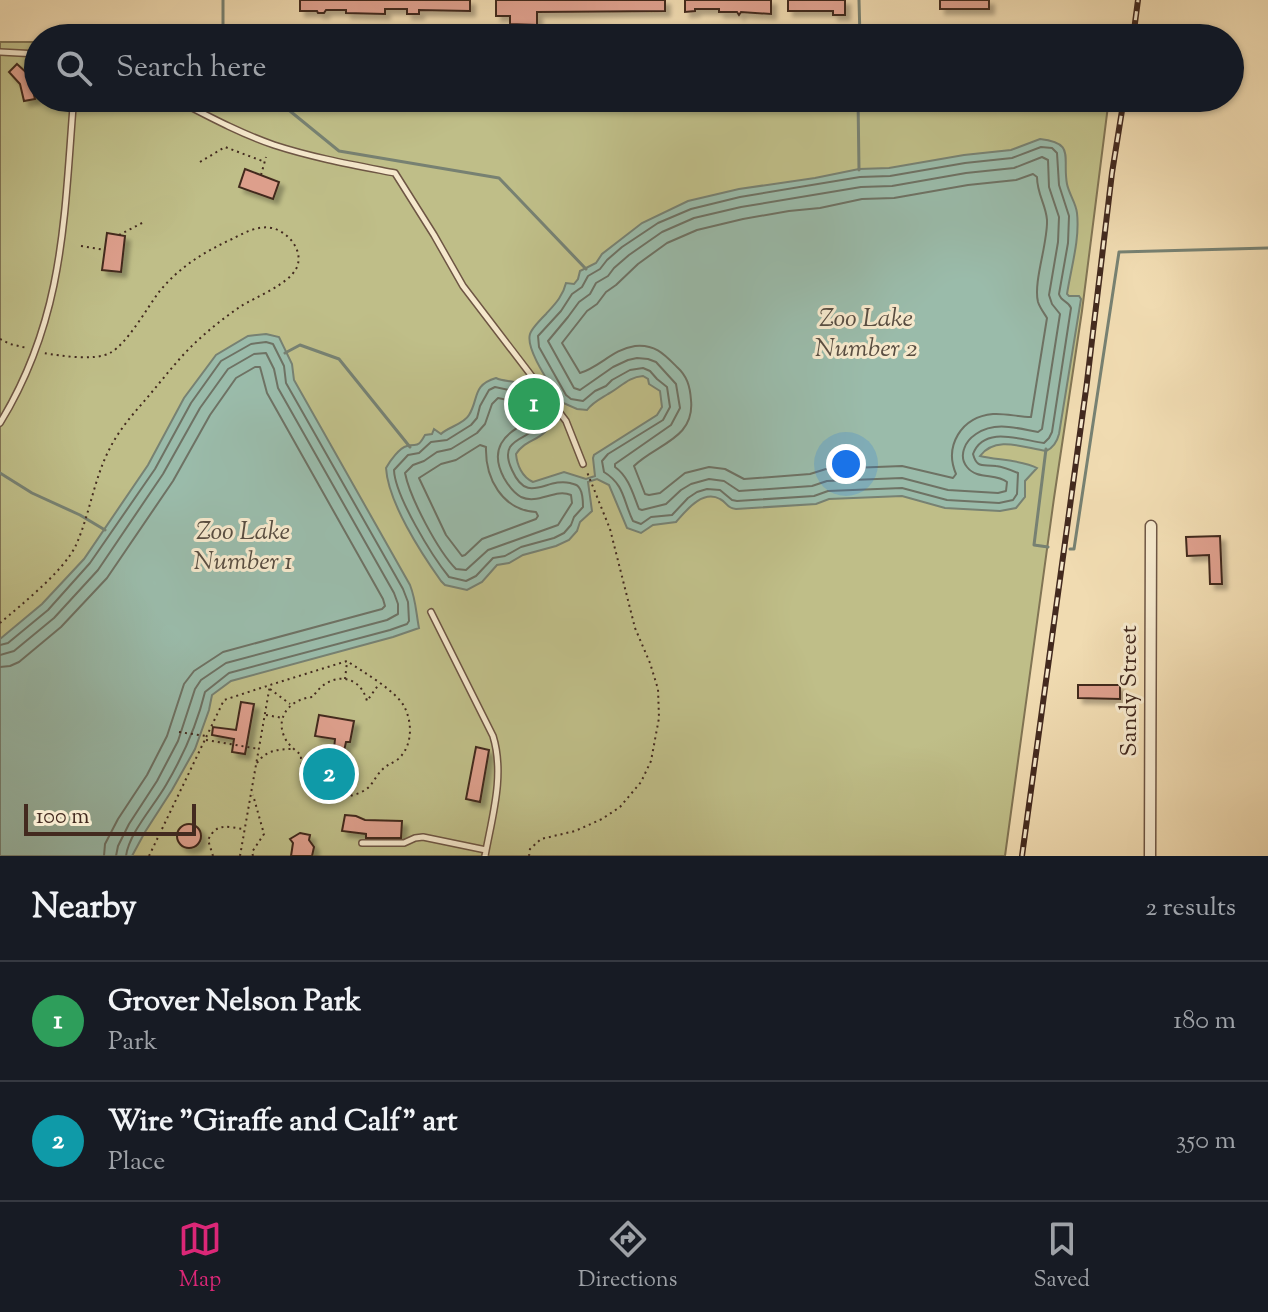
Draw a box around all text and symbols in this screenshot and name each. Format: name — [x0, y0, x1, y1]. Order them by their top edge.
search box — [24, 24, 1244, 112]
icon: search — [52, 46, 96, 90]
text: Search here — [116, 47, 266, 90]
water label: Zoo Lake Number 2 — [815, 301, 917, 368]
pin: 1 — [508, 374, 560, 434]
your location — [826, 444, 866, 484]
water label: Zoo Lake Number 1 — [194, 514, 292, 581]
street label: Sandy Street — [1113, 625, 1147, 757]
pin: 2 — [303, 744, 355, 804]
scale bar — [24, 800, 196, 836]
text: 100 m — [36, 802, 89, 834]
text: Nearby — [32, 884, 137, 933]
text: 2 results — [1145, 890, 1236, 927]
text: Grover Nelson Park — [108, 981, 361, 1024]
text: 1 — [54, 1003, 62, 1040]
text: 180 m — [1173, 1003, 1236, 1040]
text: Park — [108, 1024, 158, 1061]
text: Wire "Giraffe and Calf" art — [108, 1101, 457, 1144]
text: 2 — [52, 1123, 64, 1160]
text: 350 m — [1176, 1123, 1236, 1160]
text: Place — [108, 1144, 165, 1181]
tab: Map — [178, 1217, 222, 1297]
tab: Directions — [578, 1217, 677, 1297]
tab: Saved — [1033, 1217, 1090, 1297]

